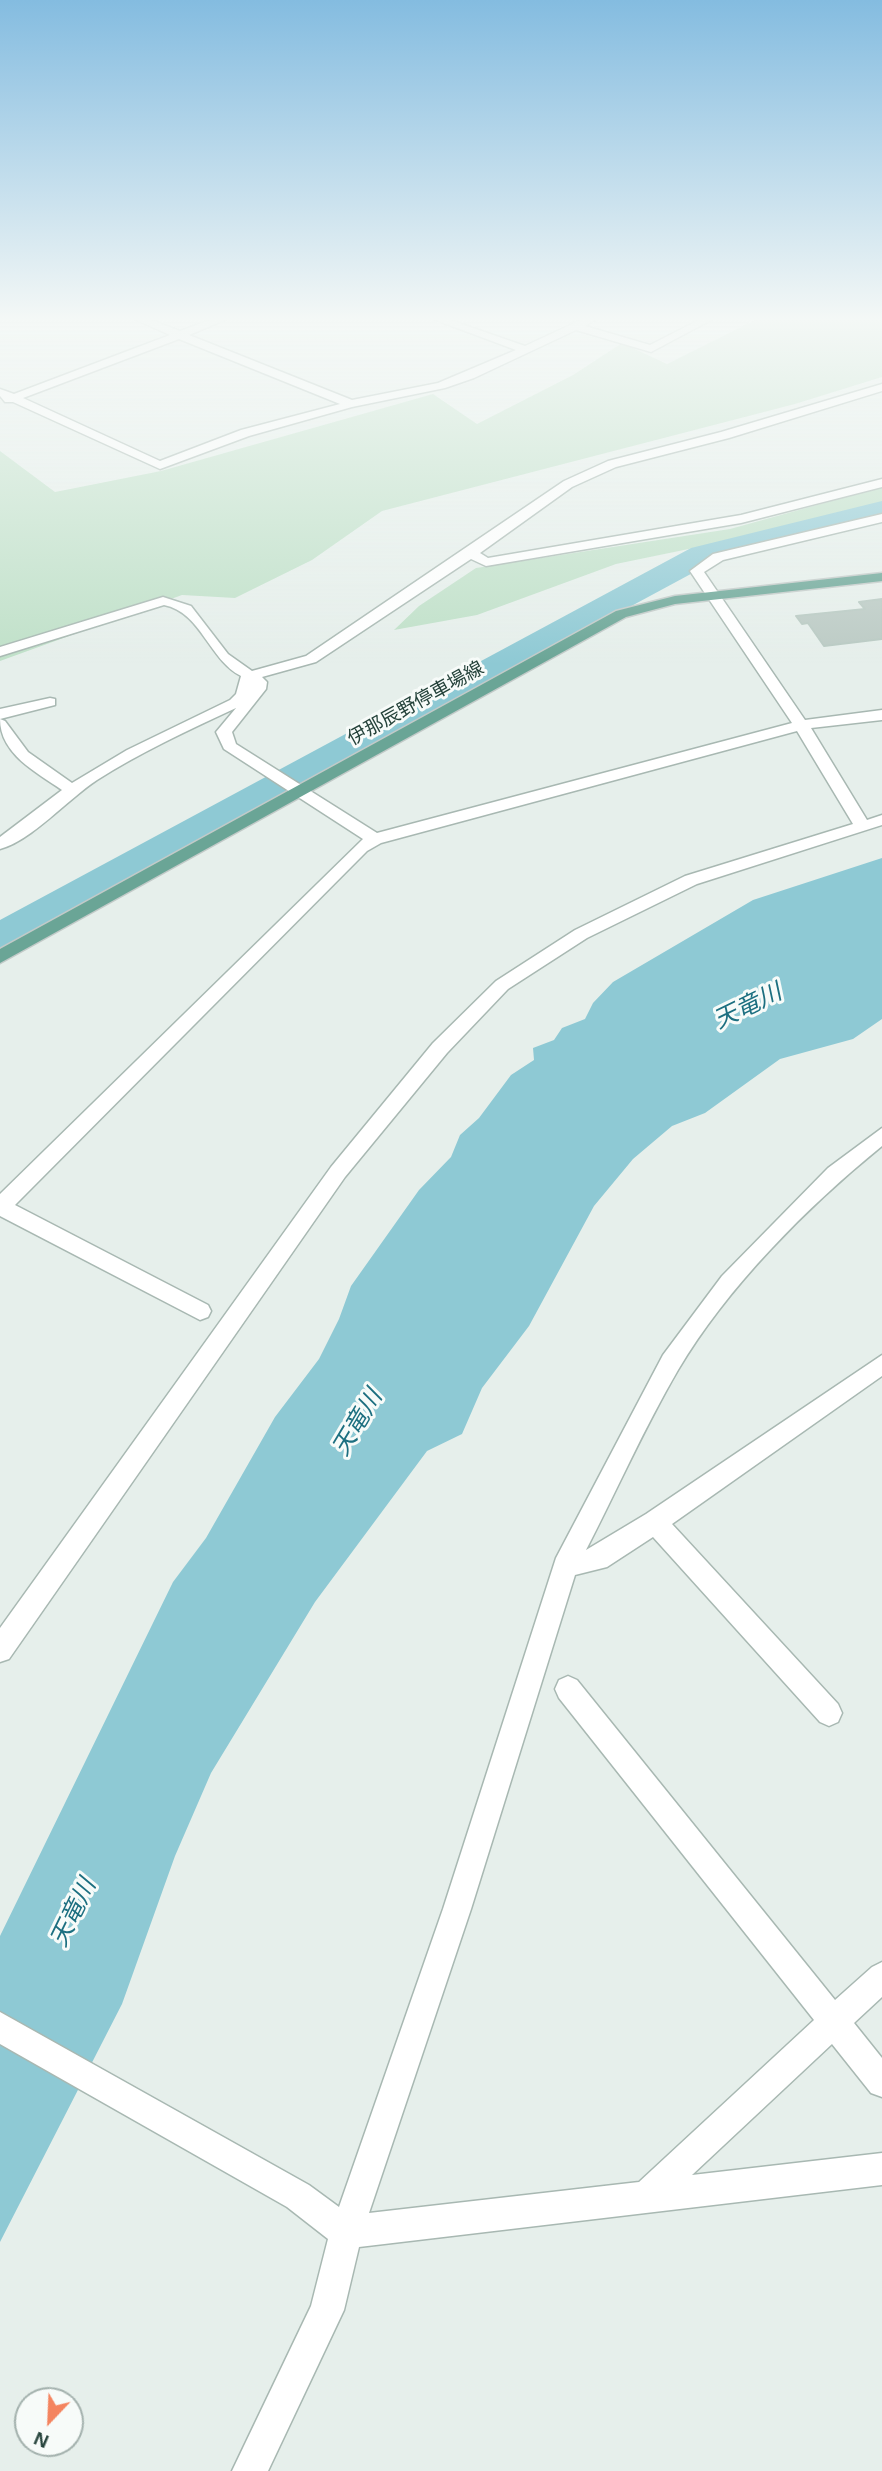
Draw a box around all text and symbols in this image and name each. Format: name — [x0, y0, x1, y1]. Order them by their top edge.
street label: 伊那辰野停車場線 — [344, 657, 488, 751]
water label: 天竜川 — [709, 978, 787, 1036]
water label: 天竜川 — [327, 1385, 389, 1461]
water label: 天竜川 — [45, 1874, 103, 1952]
north arrow — [14, 2387, 84, 2457]
text: N — [31, 2428, 52, 2452]

